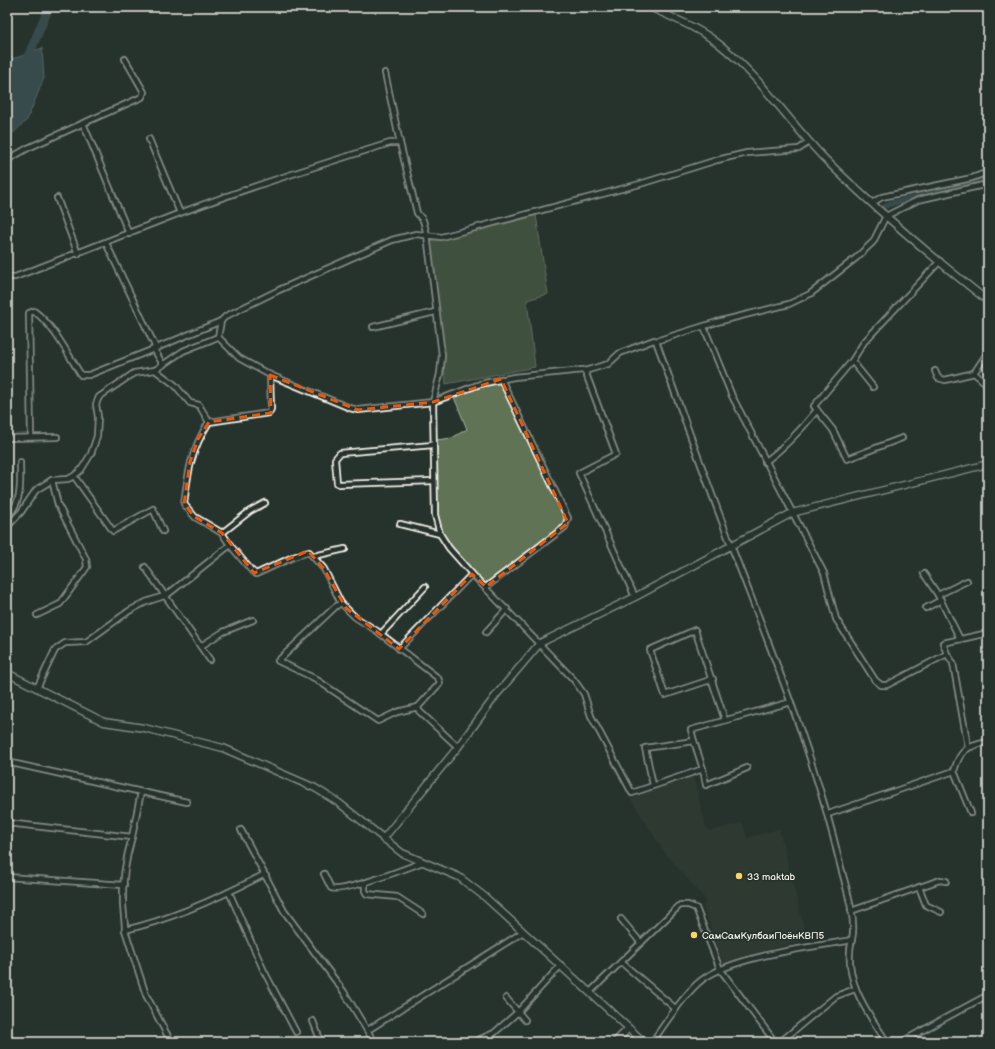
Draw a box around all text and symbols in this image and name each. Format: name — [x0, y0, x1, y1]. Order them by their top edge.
marker: 33 maktab — [734, 871, 744, 881]
place label: 33 maktab — [747, 871, 796, 883]
marker: СамСамКулбаиПоёнКВП5 — [689, 930, 699, 940]
place label: СамСамКулбаиПоёнКВП5 — [702, 930, 824, 942]

